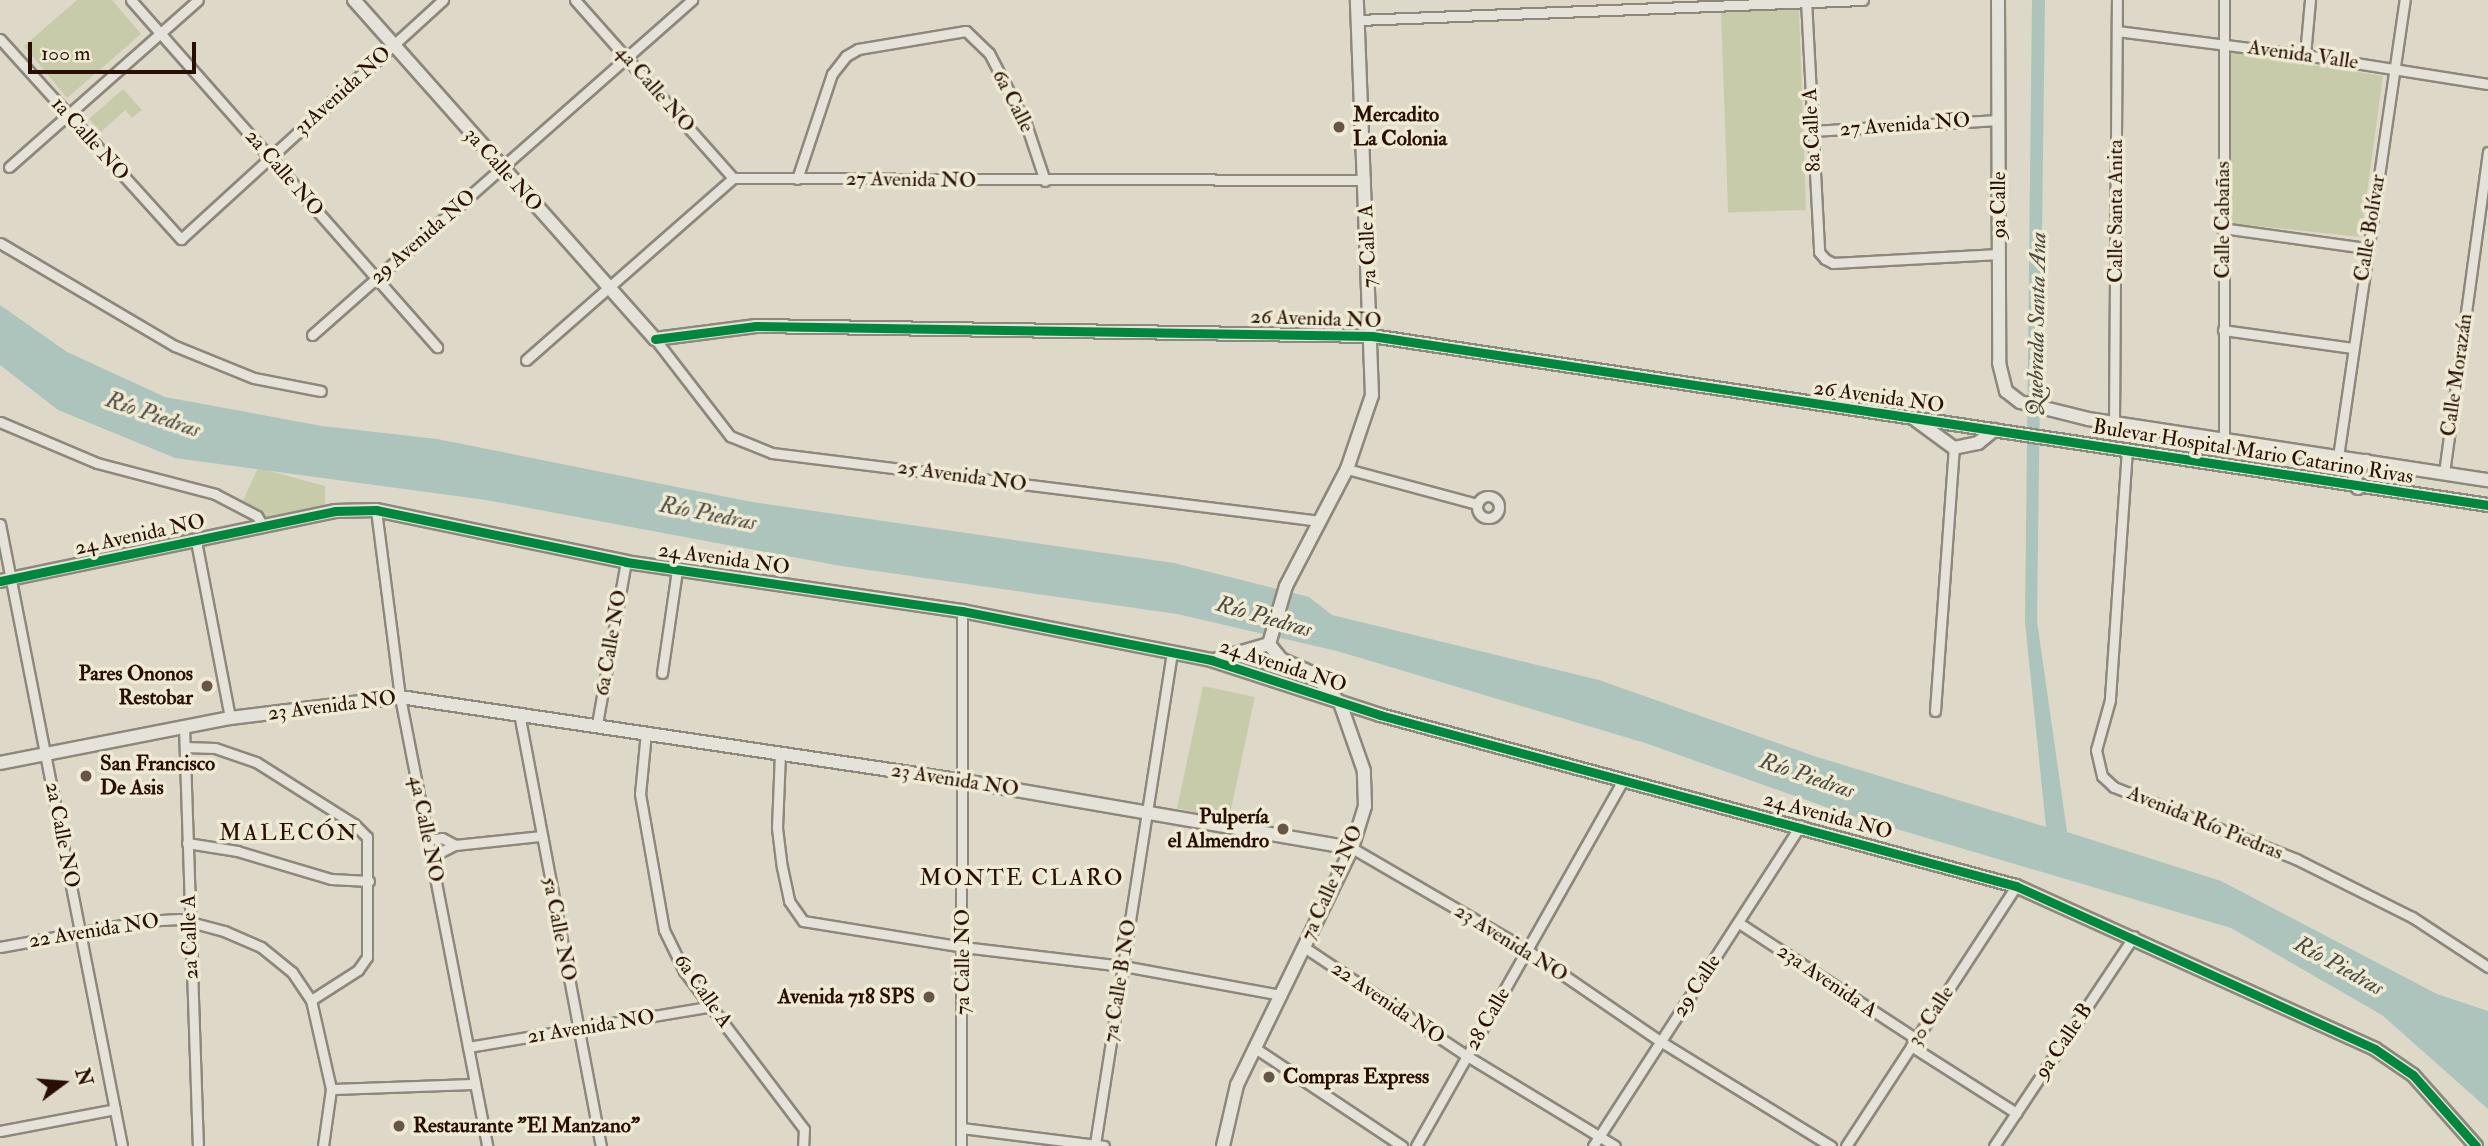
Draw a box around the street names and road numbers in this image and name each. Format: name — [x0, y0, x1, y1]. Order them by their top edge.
street label: Avenida Valle — [2246, 35, 2360, 75]
street label: 4a Calle NO — [610, 40, 700, 138]
street label: 31Avenida NO — [289, 41, 397, 141]
street label: 6a Calle — [987, 65, 1039, 137]
street label: 8a Calle A — [1797, 87, 1827, 173]
street label: 1a Calle NO — [46, 92, 134, 186]
street label: 27 Avenida NO — [1839, 108, 1971, 142]
street label: 3a Calle NO — [459, 123, 547, 217]
street label: 2a Calle NO — [239, 124, 329, 222]
street label: Calle Santa Anita — [2103, 139, 2129, 283]
street label: Calle Cabañas — [2210, 161, 2236, 279]
street label: 27 Avenida NO — [846, 166, 976, 194]
street label: 9a Calle — [1986, 171, 2012, 239]
street label: Calle Bolívar — [2349, 173, 2391, 283]
street label: 29 Avenida NO — [365, 184, 481, 290]
street label: 7a Calle A — [1353, 203, 1383, 289]
street label: 26 Avenida NO — [1250, 304, 1382, 334]
street label: Calle Morazán — [2436, 312, 2478, 438]
street label: 26 Avenida NO — [1812, 375, 1946, 419]
street label: Bulevar Hospital Mario Catarino Rivas — [2091, 414, 2415, 490]
street label: 25 Avenida NO — [896, 454, 1028, 498]
street label: 24 Avenida NO — [73, 509, 207, 561]
street label: 24 Avenida NO — [657, 537, 791, 581]
street label: 6a Calle NO — [589, 588, 633, 698]
street label: 24 Avenida NO — [1216, 634, 1350, 698]
street label: 23 Avenida NO — [266, 686, 398, 726]
street label: 23 Avenida NO — [889, 757, 1021, 803]
street label: 4a Calle NO — [403, 774, 449, 884]
street label: 2a Calle NO — [39, 780, 85, 890]
street label: Avenida Río Piedras — [2123, 780, 2287, 866]
street label: 24 Avenida NO — [1761, 787, 1895, 845]
street label: 7a Calle A NO — [1295, 821, 1369, 945]
street label: 5a Calle NO — [537, 875, 581, 983]
street label: 2a Calle A — [176, 894, 204, 980]
street label: 23 Avenida NO — [1450, 898, 1572, 988]
street label: 22 Avenida NO — [27, 908, 161, 954]
street label: 7a Calle NO — [950, 909, 976, 1015]
street label: 7a Calle B NO — [1098, 918, 1142, 1044]
street label: 23a Avenida A — [1772, 938, 1882, 1024]
street label: 6a Calle A — [668, 949, 738, 1033]
street label: 29 Calle — [1668, 950, 1726, 1022]
street label: 22 Avenida NO — [1326, 956, 1450, 1050]
street label: 30 Calle — [1902, 981, 1960, 1051]
street label: 28 Calle — [1460, 983, 1516, 1055]
street label: 9a Calle B — [2030, 999, 2098, 1083]
street label: 21 Avenida NO — [526, 1005, 656, 1049]

